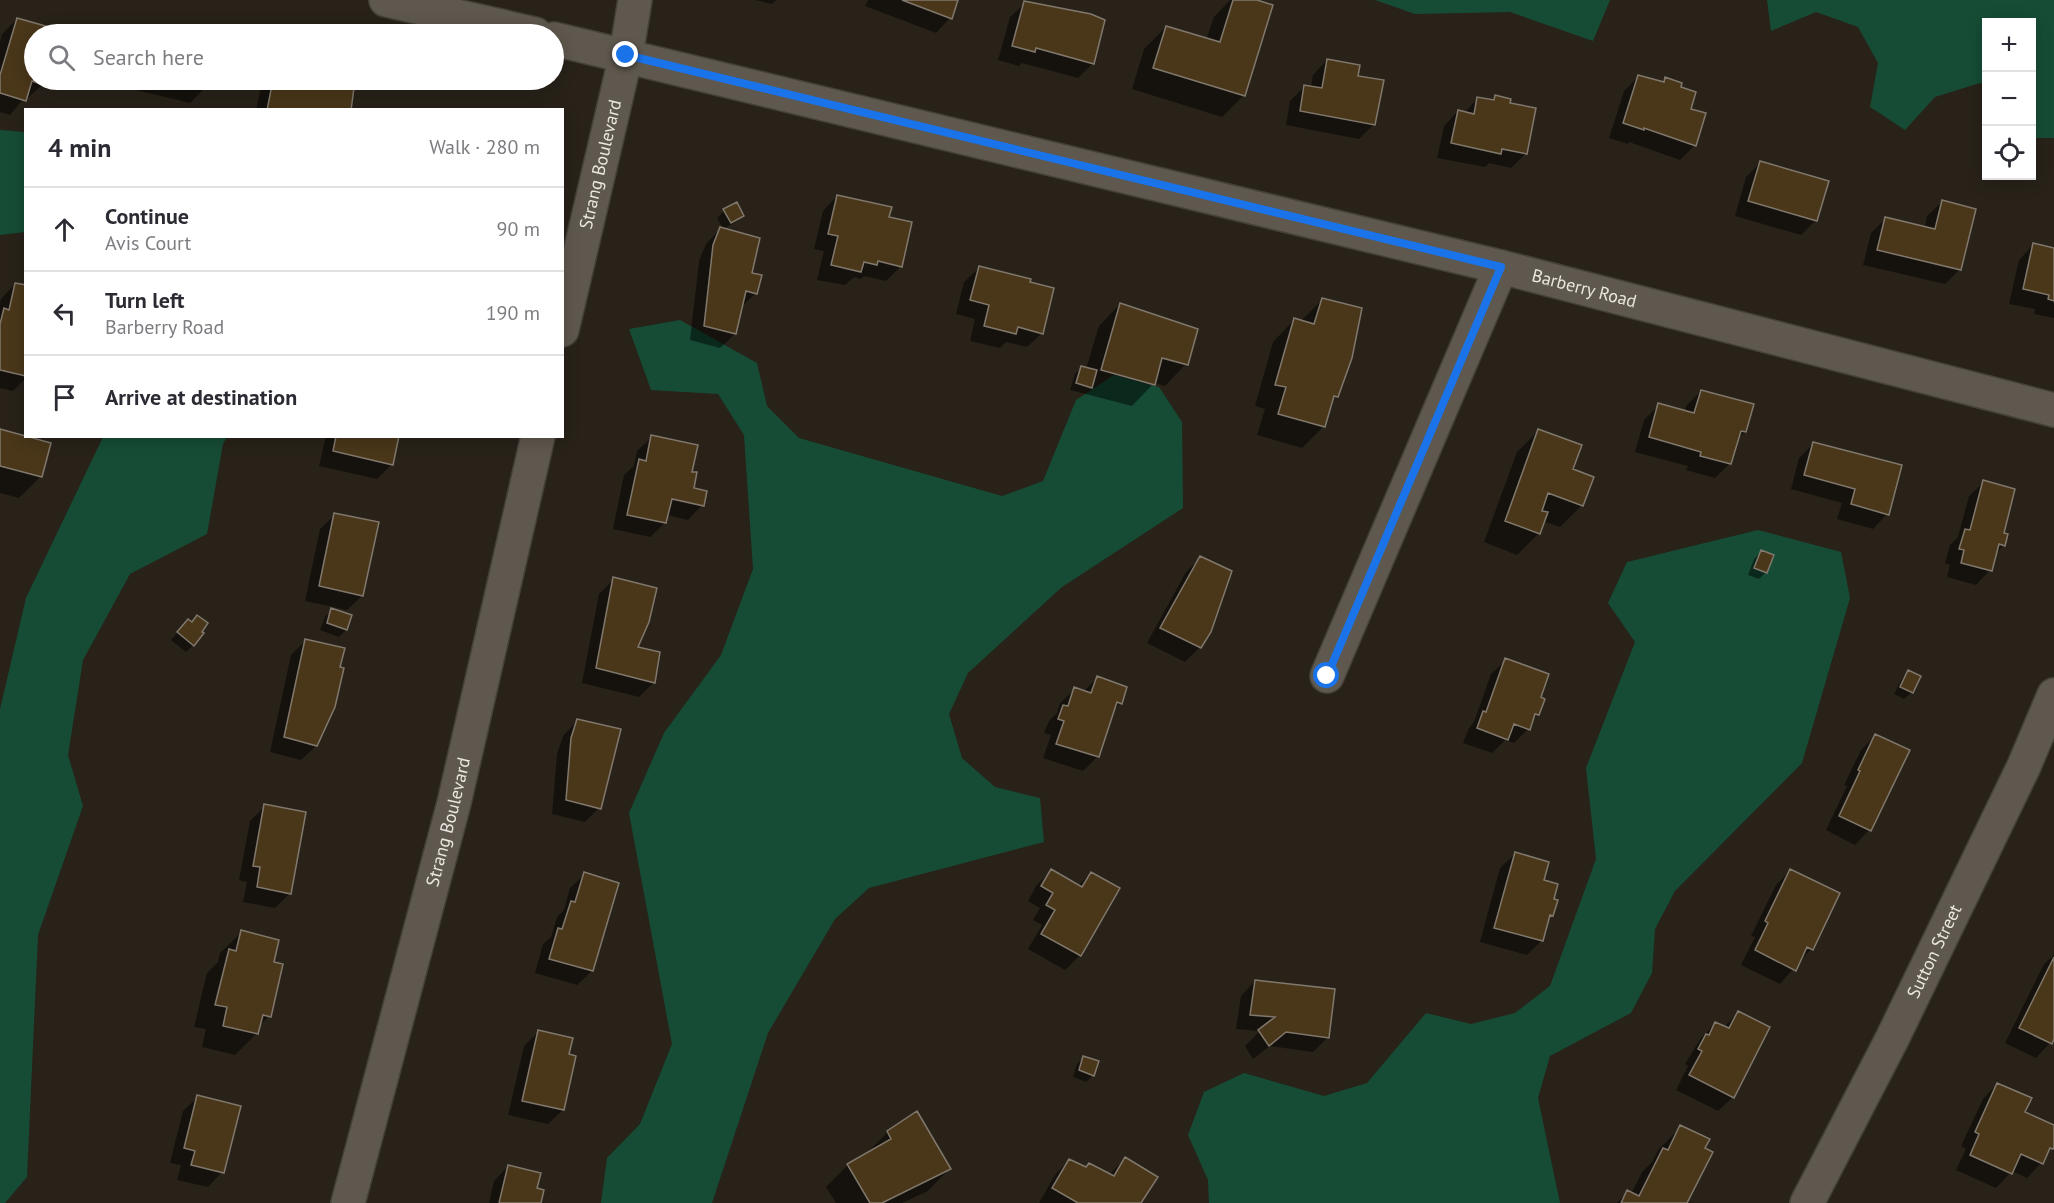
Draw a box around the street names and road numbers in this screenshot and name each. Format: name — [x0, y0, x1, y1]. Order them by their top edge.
street label: Strang Boulevard — [574, 97, 626, 231]
street label: Barberry Road — [1529, 263, 1639, 313]
street label: Strang Boulevard — [420, 755, 475, 889]
street label: Sutton Street — [1901, 900, 1966, 1002]

